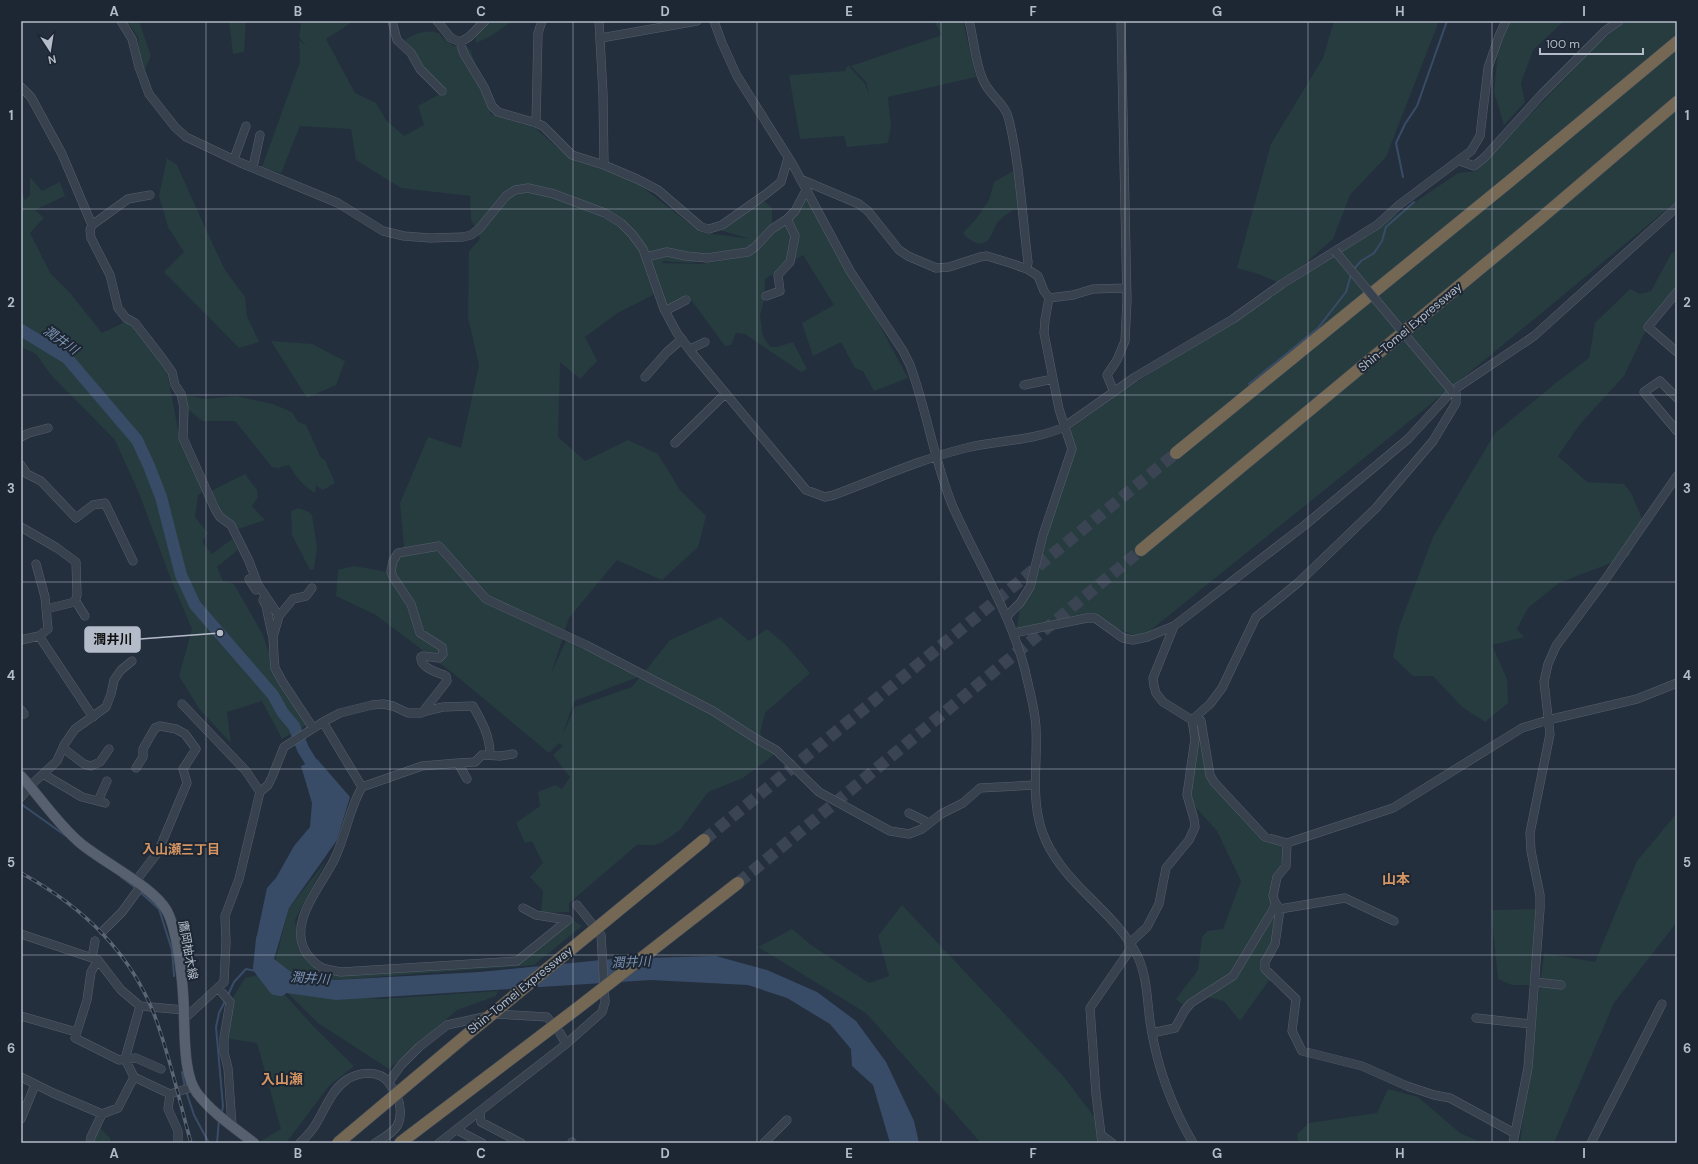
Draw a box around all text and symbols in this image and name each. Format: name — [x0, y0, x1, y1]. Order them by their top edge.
text: A — [109, 3, 119, 20]
text: B — [294, 3, 302, 20]
text: C — [476, 3, 486, 20]
text: D — [660, 3, 670, 20]
text: E — [845, 3, 853, 20]
text: F — [1029, 3, 1037, 20]
text: G — [1212, 3, 1222, 20]
text: H — [1395, 3, 1405, 20]
text: I — [1582, 3, 1586, 20]
north arrow — [30, 30, 70, 70]
scale bar — [1540, 30, 1643, 56]
text: 100 m — [1546, 36, 1580, 52]
text: N — [47, 52, 57, 67]
text: 1 — [9, 107, 13, 124]
text: 1 — [1685, 107, 1689, 124]
street label: Shin-Tomei Expressway — [1355, 279, 1466, 375]
text: 2 — [7, 294, 15, 311]
text: 2 — [1683, 294, 1691, 311]
water label: 潤井川 — [40, 322, 83, 359]
text: 3 — [7, 480, 15, 497]
text: 3 — [1683, 480, 1691, 497]
callout: 潤井川 — [85, 627, 140, 652]
text: 潤井川 — [93, 631, 133, 648]
text: 4 — [7, 667, 15, 684]
text: 4 — [1683, 667, 1691, 684]
district label: 入山瀬三丁目 — [142, 841, 220, 858]
text: 5 — [7, 854, 15, 871]
text: 5 — [1683, 854, 1691, 871]
district label: 山本 — [1382, 870, 1410, 888]
street label: 鷹岡柚木線 — [175, 919, 201, 981]
street label: Shin-Tomei Expressway — [464, 942, 576, 1037]
water label: 潤井川 — [611, 952, 653, 972]
water label: 潤井川 — [290, 968, 332, 988]
text: 6 — [7, 1040, 15, 1057]
text: 6 — [1683, 1040, 1691, 1057]
district label: 入山瀬 — [261, 1070, 303, 1088]
text: A — [109, 1145, 119, 1162]
text: B — [294, 1145, 302, 1162]
text: C — [476, 1145, 486, 1162]
text: D — [660, 1145, 670, 1162]
text: E — [845, 1145, 853, 1162]
text: F — [1029, 1145, 1037, 1162]
text: G — [1212, 1145, 1222, 1162]
text: H — [1395, 1145, 1405, 1162]
text: I — [1582, 1145, 1586, 1162]

